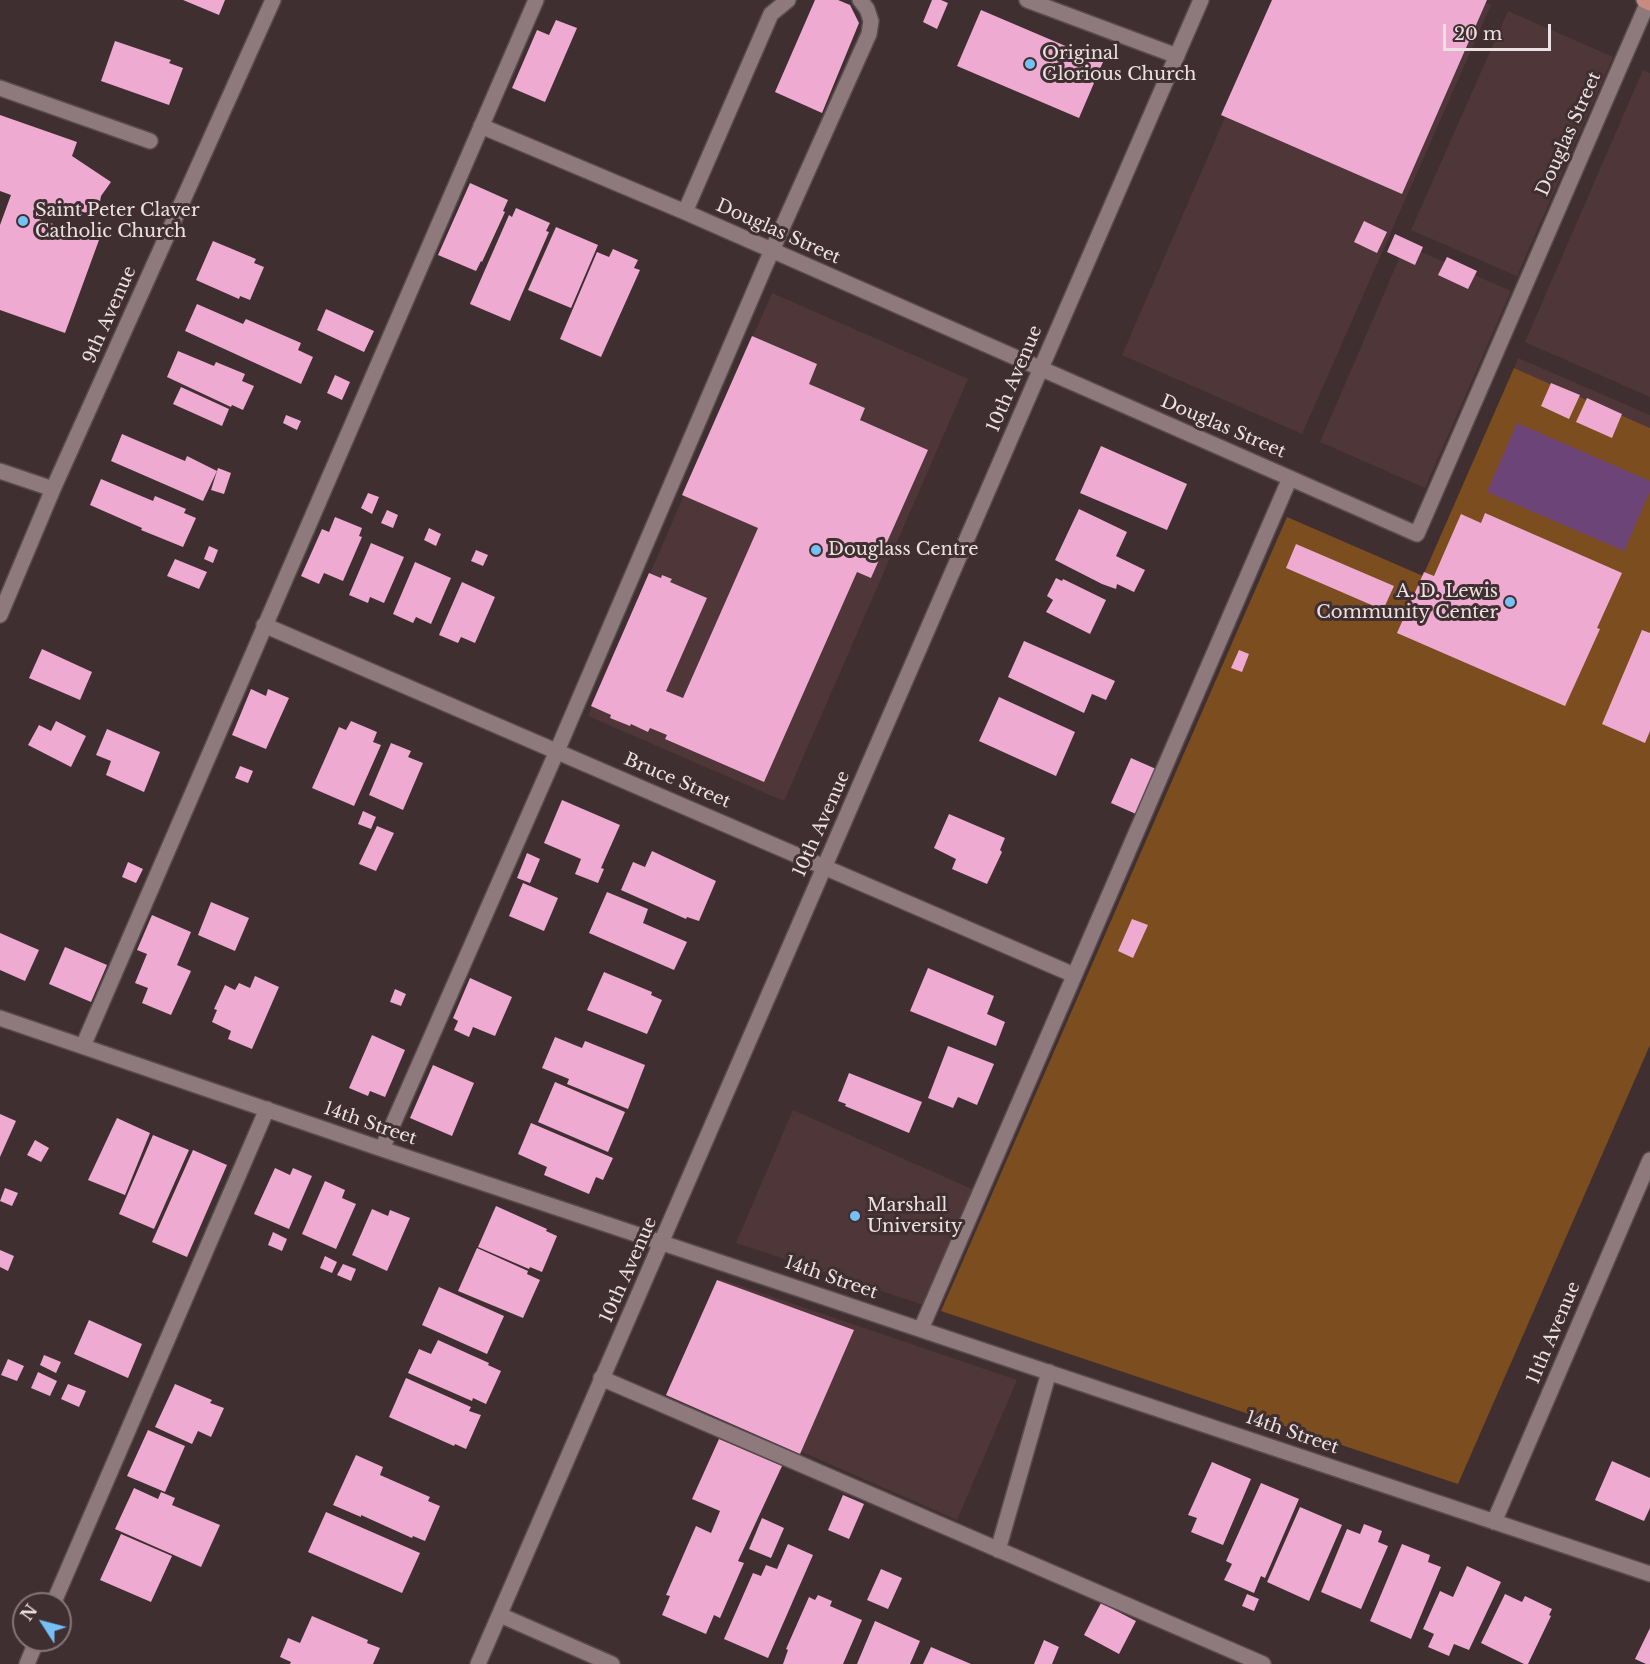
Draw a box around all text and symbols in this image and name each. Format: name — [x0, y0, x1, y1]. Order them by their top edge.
scale bar — [1446, 12, 1554, 50]
text: 20 m — [1454, 23, 1502, 45]
place label: Original Glorious Church — [1042, 43, 1196, 86]
marker: Original Glorious Church — [1023, 57, 1037, 71]
street label: Douglas Street — [1532, 68, 1606, 200]
street label: Douglas Street — [712, 195, 844, 269]
place label: Saint Peter Claver Catholic Church — [35, 200, 199, 242]
marker: Saint Peter Claver Catholic Church — [16, 214, 30, 228]
street label: 9th Avenue — [79, 263, 141, 367]
street label: 10th Avenue — [983, 322, 1047, 436]
street label: Douglas Street — [1157, 391, 1289, 463]
place label: Douglass Centre — [828, 539, 979, 561]
marker: Douglass Centre — [809, 543, 823, 557]
place label: A. D. Lewis Community Center — [1316, 581, 1498, 624]
marker: A. D. Lewis Community Center — [1503, 595, 1517, 609]
street label: Bruce Street — [620, 749, 734, 813]
street label: 10th Avenue — [789, 768, 855, 880]
street label: 14th Street — [321, 1098, 419, 1150]
place label: Marshall University — [867, 1195, 962, 1238]
marker: Marshall University — [848, 1209, 862, 1223]
street label: 10th Avenue — [596, 1214, 662, 1326]
street label: 14th Street — [782, 1252, 880, 1304]
street label: 11th Avenue — [1523, 1279, 1585, 1387]
street label: 14th Street — [1243, 1407, 1341, 1459]
north arrow — [12, 1592, 72, 1652]
text: N — [17, 1601, 42, 1625]

